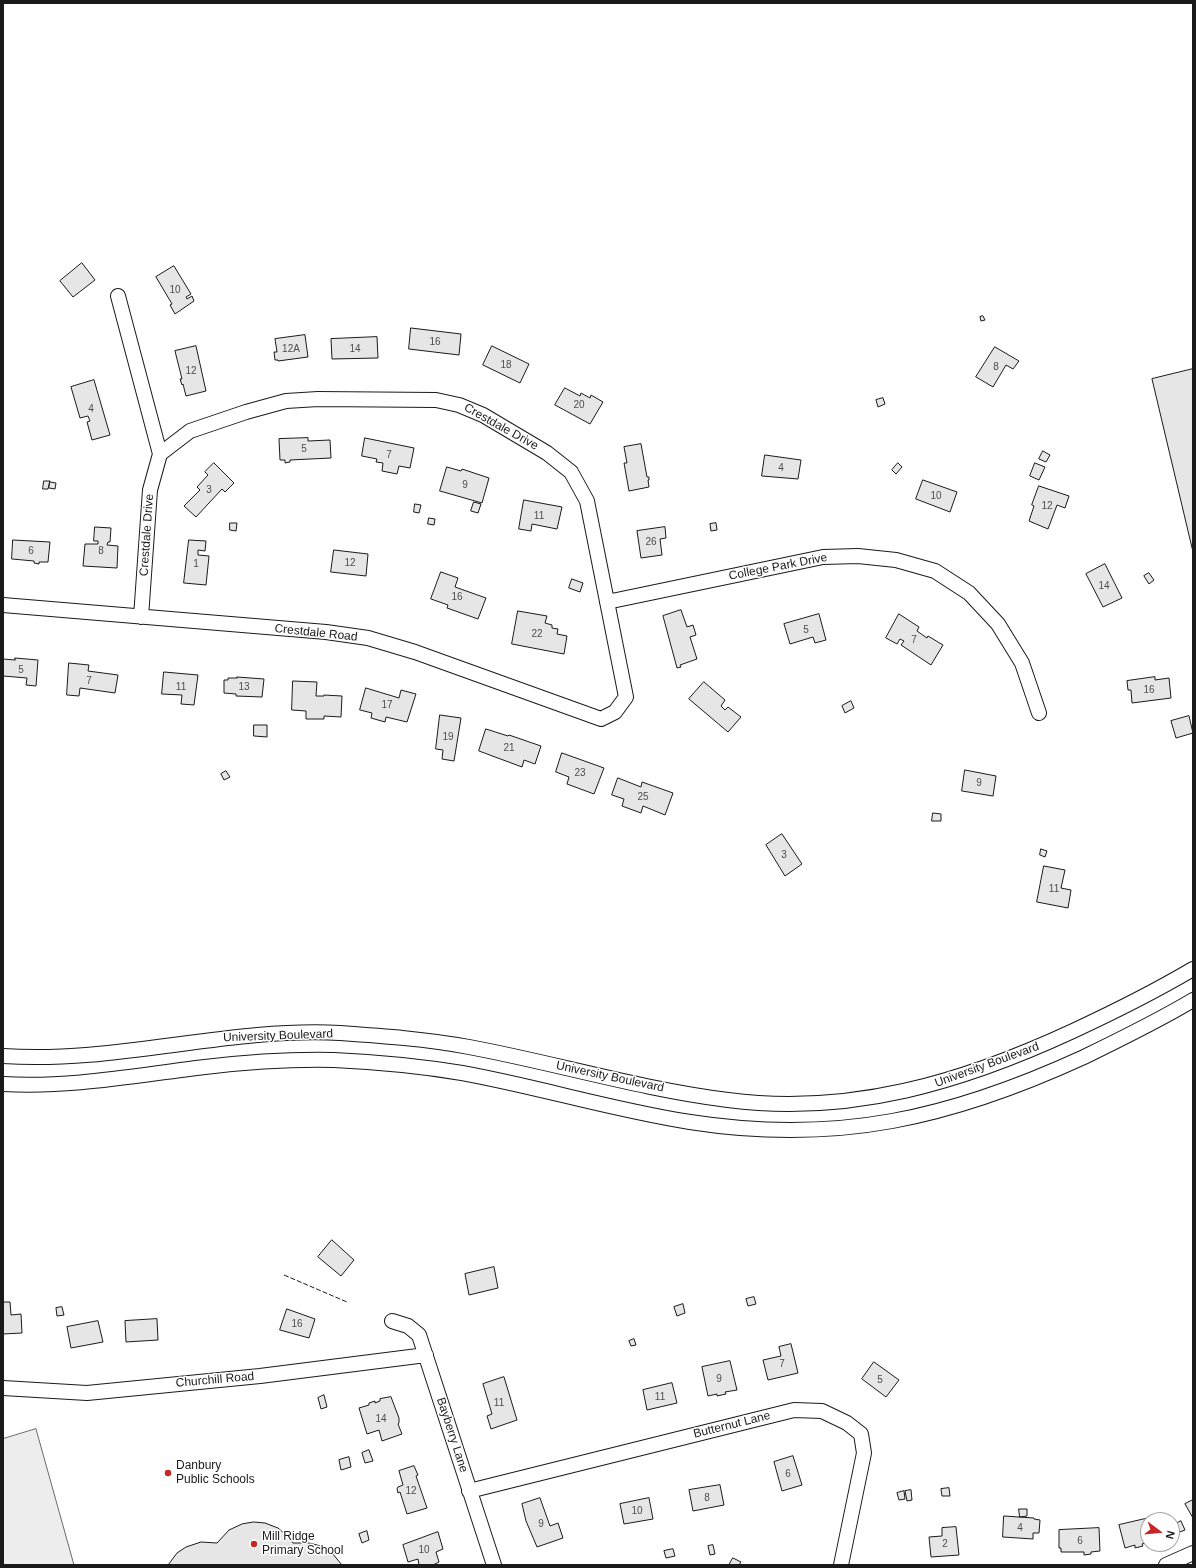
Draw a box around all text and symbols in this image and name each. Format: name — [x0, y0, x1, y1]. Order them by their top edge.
house number: 10 — [169, 284, 181, 296]
house number: 16 — [429, 336, 441, 348]
house number: 12A — [282, 343, 300, 355]
house number: 14 — [349, 343, 361, 355]
house number: 18 — [500, 359, 512, 371]
house number: 8 — [993, 361, 999, 373]
house number: 12 — [185, 365, 197, 377]
house number: 20 — [573, 399, 585, 411]
street label: Crestdale Drive — [461, 401, 541, 453]
house number: 4 — [88, 403, 94, 415]
house number: 5 — [301, 443, 307, 455]
house number: 7 — [386, 449, 392, 461]
house number: 4 — [778, 462, 784, 474]
house number: 9 — [462, 479, 468, 491]
house number: 3 — [206, 484, 212, 496]
house number: 10 — [930, 490, 942, 502]
street label: Crestdale Drive — [137, 493, 157, 577]
house number: 12 — [1041, 500, 1053, 512]
house number: 11 — [534, 510, 544, 522]
house number: 26 — [645, 536, 657, 548]
house number: 6 — [28, 545, 34, 557]
house number: 8 — [98, 545, 104, 557]
street label: College Park Drive — [728, 550, 828, 584]
house number: 12 — [344, 557, 356, 569]
house number: 1 — [193, 558, 199, 570]
house number: 14 — [1098, 580, 1110, 592]
house number: 16 — [451, 591, 463, 603]
street label: Crestdale Road — [274, 621, 358, 645]
house number: 5 — [803, 624, 809, 636]
house number: 22 — [531, 628, 543, 640]
house number: 7 — [911, 634, 917, 646]
house number: 5 — [18, 664, 24, 676]
house number: 7 — [86, 675, 92, 687]
house number: 11 — [176, 681, 186, 693]
house number: 13 — [238, 681, 250, 693]
house number: 16 — [1143, 684, 1155, 696]
house number: 17 — [381, 699, 393, 711]
house number: 19 — [442, 731, 454, 743]
house number: 21 — [503, 742, 515, 754]
house number: 23 — [574, 767, 586, 779]
house number: 9 — [976, 777, 982, 789]
house number: 25 — [637, 791, 649, 803]
house number: 3 — [781, 849, 787, 861]
house number: 11 — [1049, 883, 1059, 895]
street label: University Boulevard — [223, 1027, 333, 1045]
street label: University Boulevard — [933, 1039, 1041, 1091]
street label: University Boulevard — [555, 1059, 665, 1095]
house number: 16 — [291, 1318, 303, 1330]
house number: 7 — [779, 1358, 785, 1370]
street label: Churchill Road — [175, 1369, 255, 1391]
house number: 9 — [716, 1373, 722, 1385]
house number: 5 — [877, 1374, 883, 1386]
house number: 11 — [655, 1391, 665, 1403]
street label: Bayberry Lane — [433, 1396, 471, 1474]
house number: 11 — [494, 1397, 504, 1409]
street label: Butternut Lane — [692, 1408, 772, 1442]
house number: 14 — [375, 1413, 387, 1425]
place label: Danbury Public Schools — [176, 1459, 255, 1487]
marker: Danbury Public Schools — [163, 1468, 173, 1478]
house number: 6 — [785, 1468, 791, 1480]
house number: 12 — [405, 1485, 417, 1497]
house number: 8 — [704, 1492, 710, 1504]
house number: 10 — [631, 1505, 643, 1517]
north arrow — [1140, 1512, 1180, 1552]
house number: 9 — [538, 1518, 544, 1530]
house number: 4 — [1017, 1522, 1023, 1534]
place label: Mill Ridge Primary School — [262, 1530, 343, 1558]
text: N — [1164, 1530, 1177, 1541]
house number: 6 — [1077, 1535, 1083, 1547]
house number: 2 — [942, 1538, 948, 1550]
marker: Mill Ridge Primary School — [249, 1539, 259, 1549]
house number: 10 — [418, 1544, 430, 1556]

